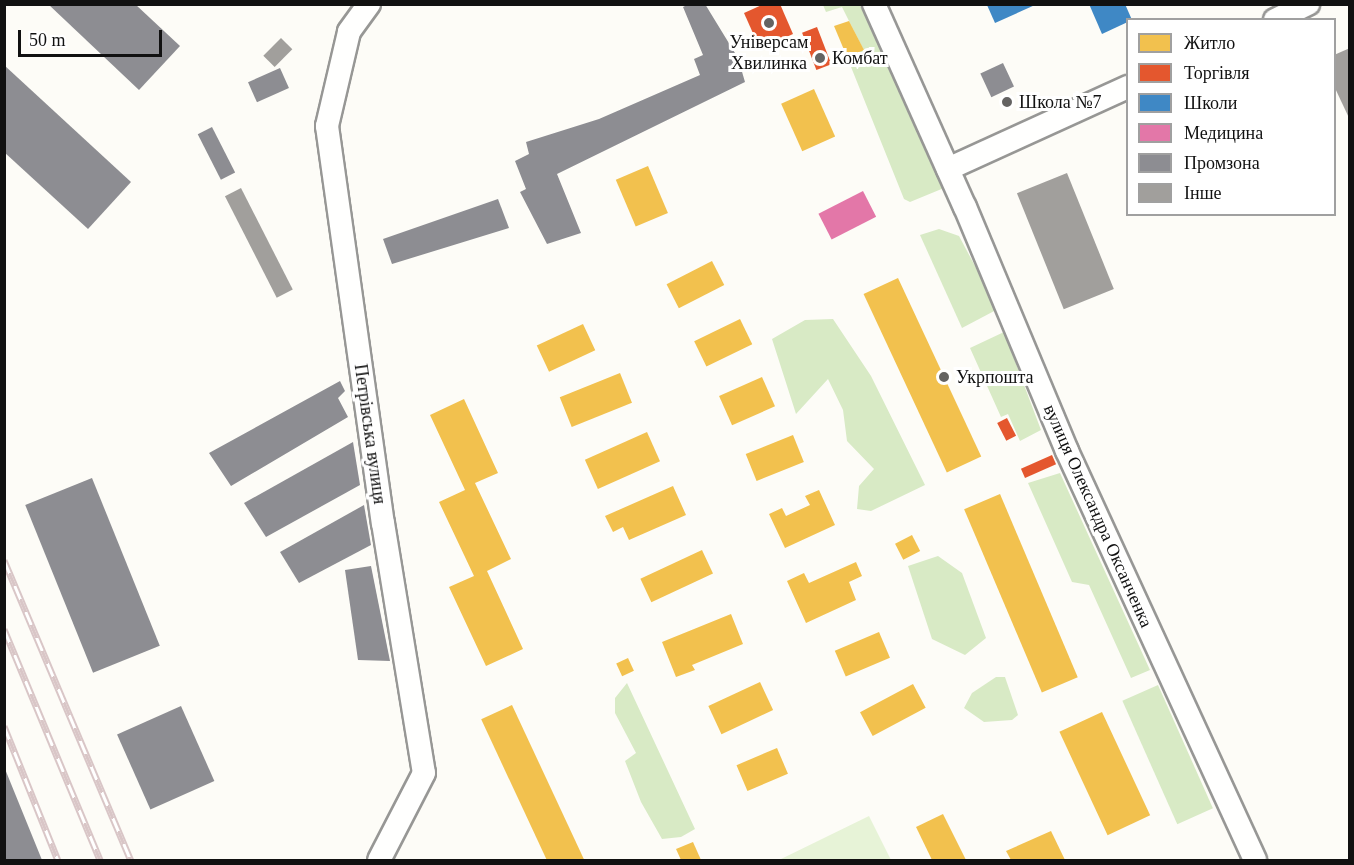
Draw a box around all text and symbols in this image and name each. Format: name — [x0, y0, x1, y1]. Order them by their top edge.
marker: Універсам Хвилинка — [762, 16, 776, 30]
scale bar — [21, 18, 165, 56]
legend — [1126, 18, 1336, 216]
text: 50 m — [29, 30, 66, 50]
place label: Універсам Хвилинка — [730, 32, 808, 74]
text: Житло — [1184, 33, 1235, 53]
place label: Комбат — [832, 47, 888, 69]
marker: Комбат — [813, 51, 827, 65]
text: Торгівля — [1184, 63, 1250, 83]
place label: Школа №7 — [1019, 91, 1101, 113]
text: Школи — [1184, 93, 1237, 113]
marker: Школа №7 — [1000, 95, 1014, 109]
text: Медицина — [1184, 123, 1263, 143]
text: Промзона — [1184, 153, 1260, 173]
text: Інше — [1184, 183, 1221, 203]
street label: Петрівська вулиця — [349, 363, 391, 505]
place label: Укрпошта — [956, 366, 1033, 388]
marker: Укрпошта — [937, 370, 951, 384]
street label: вулиця Олександра Оксанченка — [1039, 401, 1157, 631]

